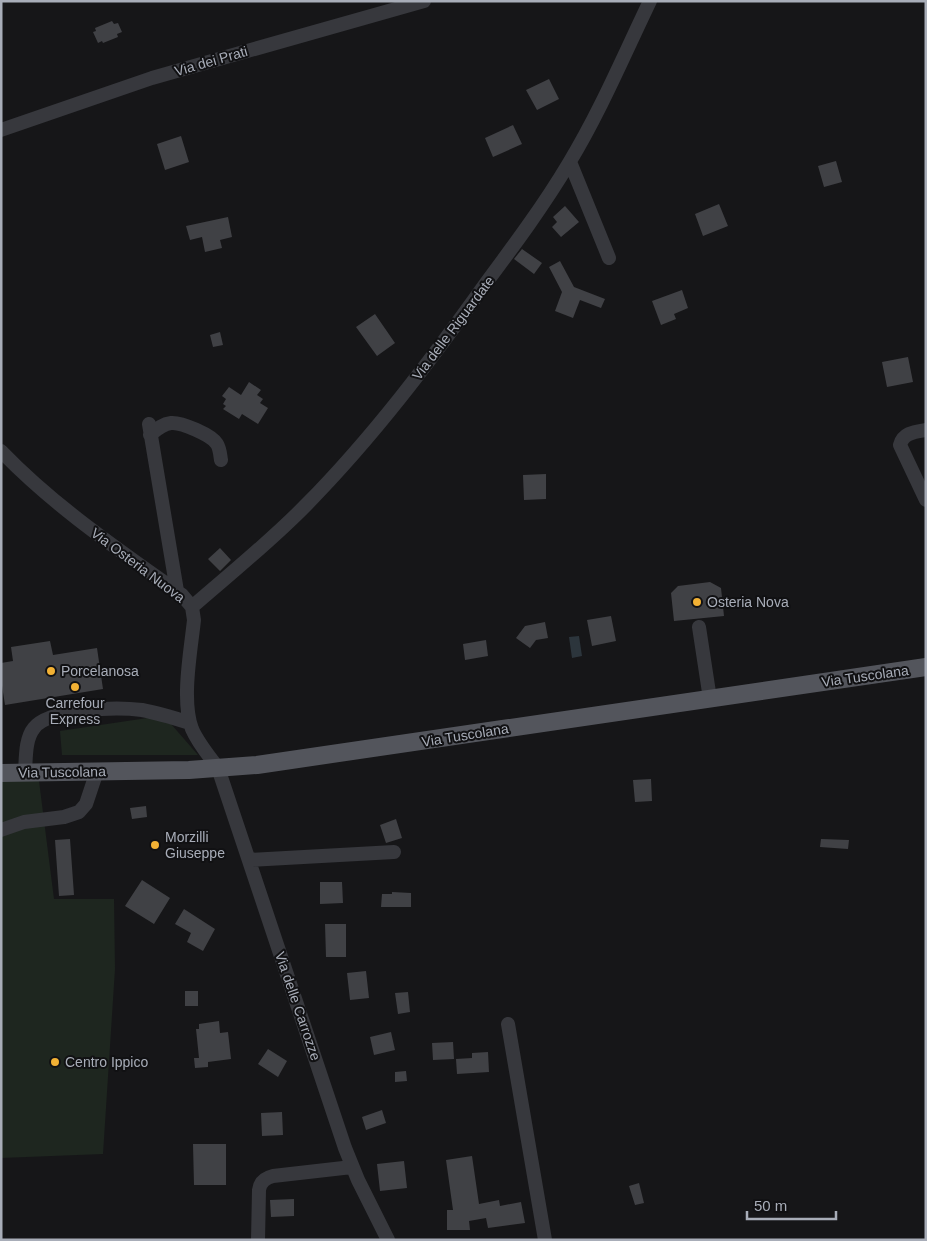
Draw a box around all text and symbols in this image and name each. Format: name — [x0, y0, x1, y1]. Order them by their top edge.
street label: Via dei Prati — [173, 43, 249, 79]
street label: Via delle Riguardate — [409, 273, 497, 383]
street label: Via Osteria Nuova — [88, 525, 188, 606]
place label: Osteria Nova — [707, 594, 789, 610]
marker: Osteria Nova — [691, 596, 703, 608]
street label: Via Tuscolana — [820, 662, 910, 690]
place label: Porcelanosa — [61, 663, 139, 679]
marker: Porcelanosa — [45, 665, 57, 677]
marker: Carrefour Express — [69, 681, 81, 693]
place label: Carrefour Express — [45, 695, 105, 727]
street label: Via Tuscolana — [420, 720, 510, 750]
street label: Via Tuscolana — [18, 763, 106, 781]
place label: Morzilli Giuseppe — [165, 829, 225, 861]
marker: Morzilli Giuseppe — [149, 839, 161, 851]
street label: Via delle Carrozze — [272, 949, 324, 1063]
place label: Centro Ippico — [65, 1054, 148, 1070]
marker: Centro Ippico — [49, 1056, 61, 1068]
scale bar — [747, 1188, 836, 1220]
text: 50 m — [754, 1197, 787, 1214]

